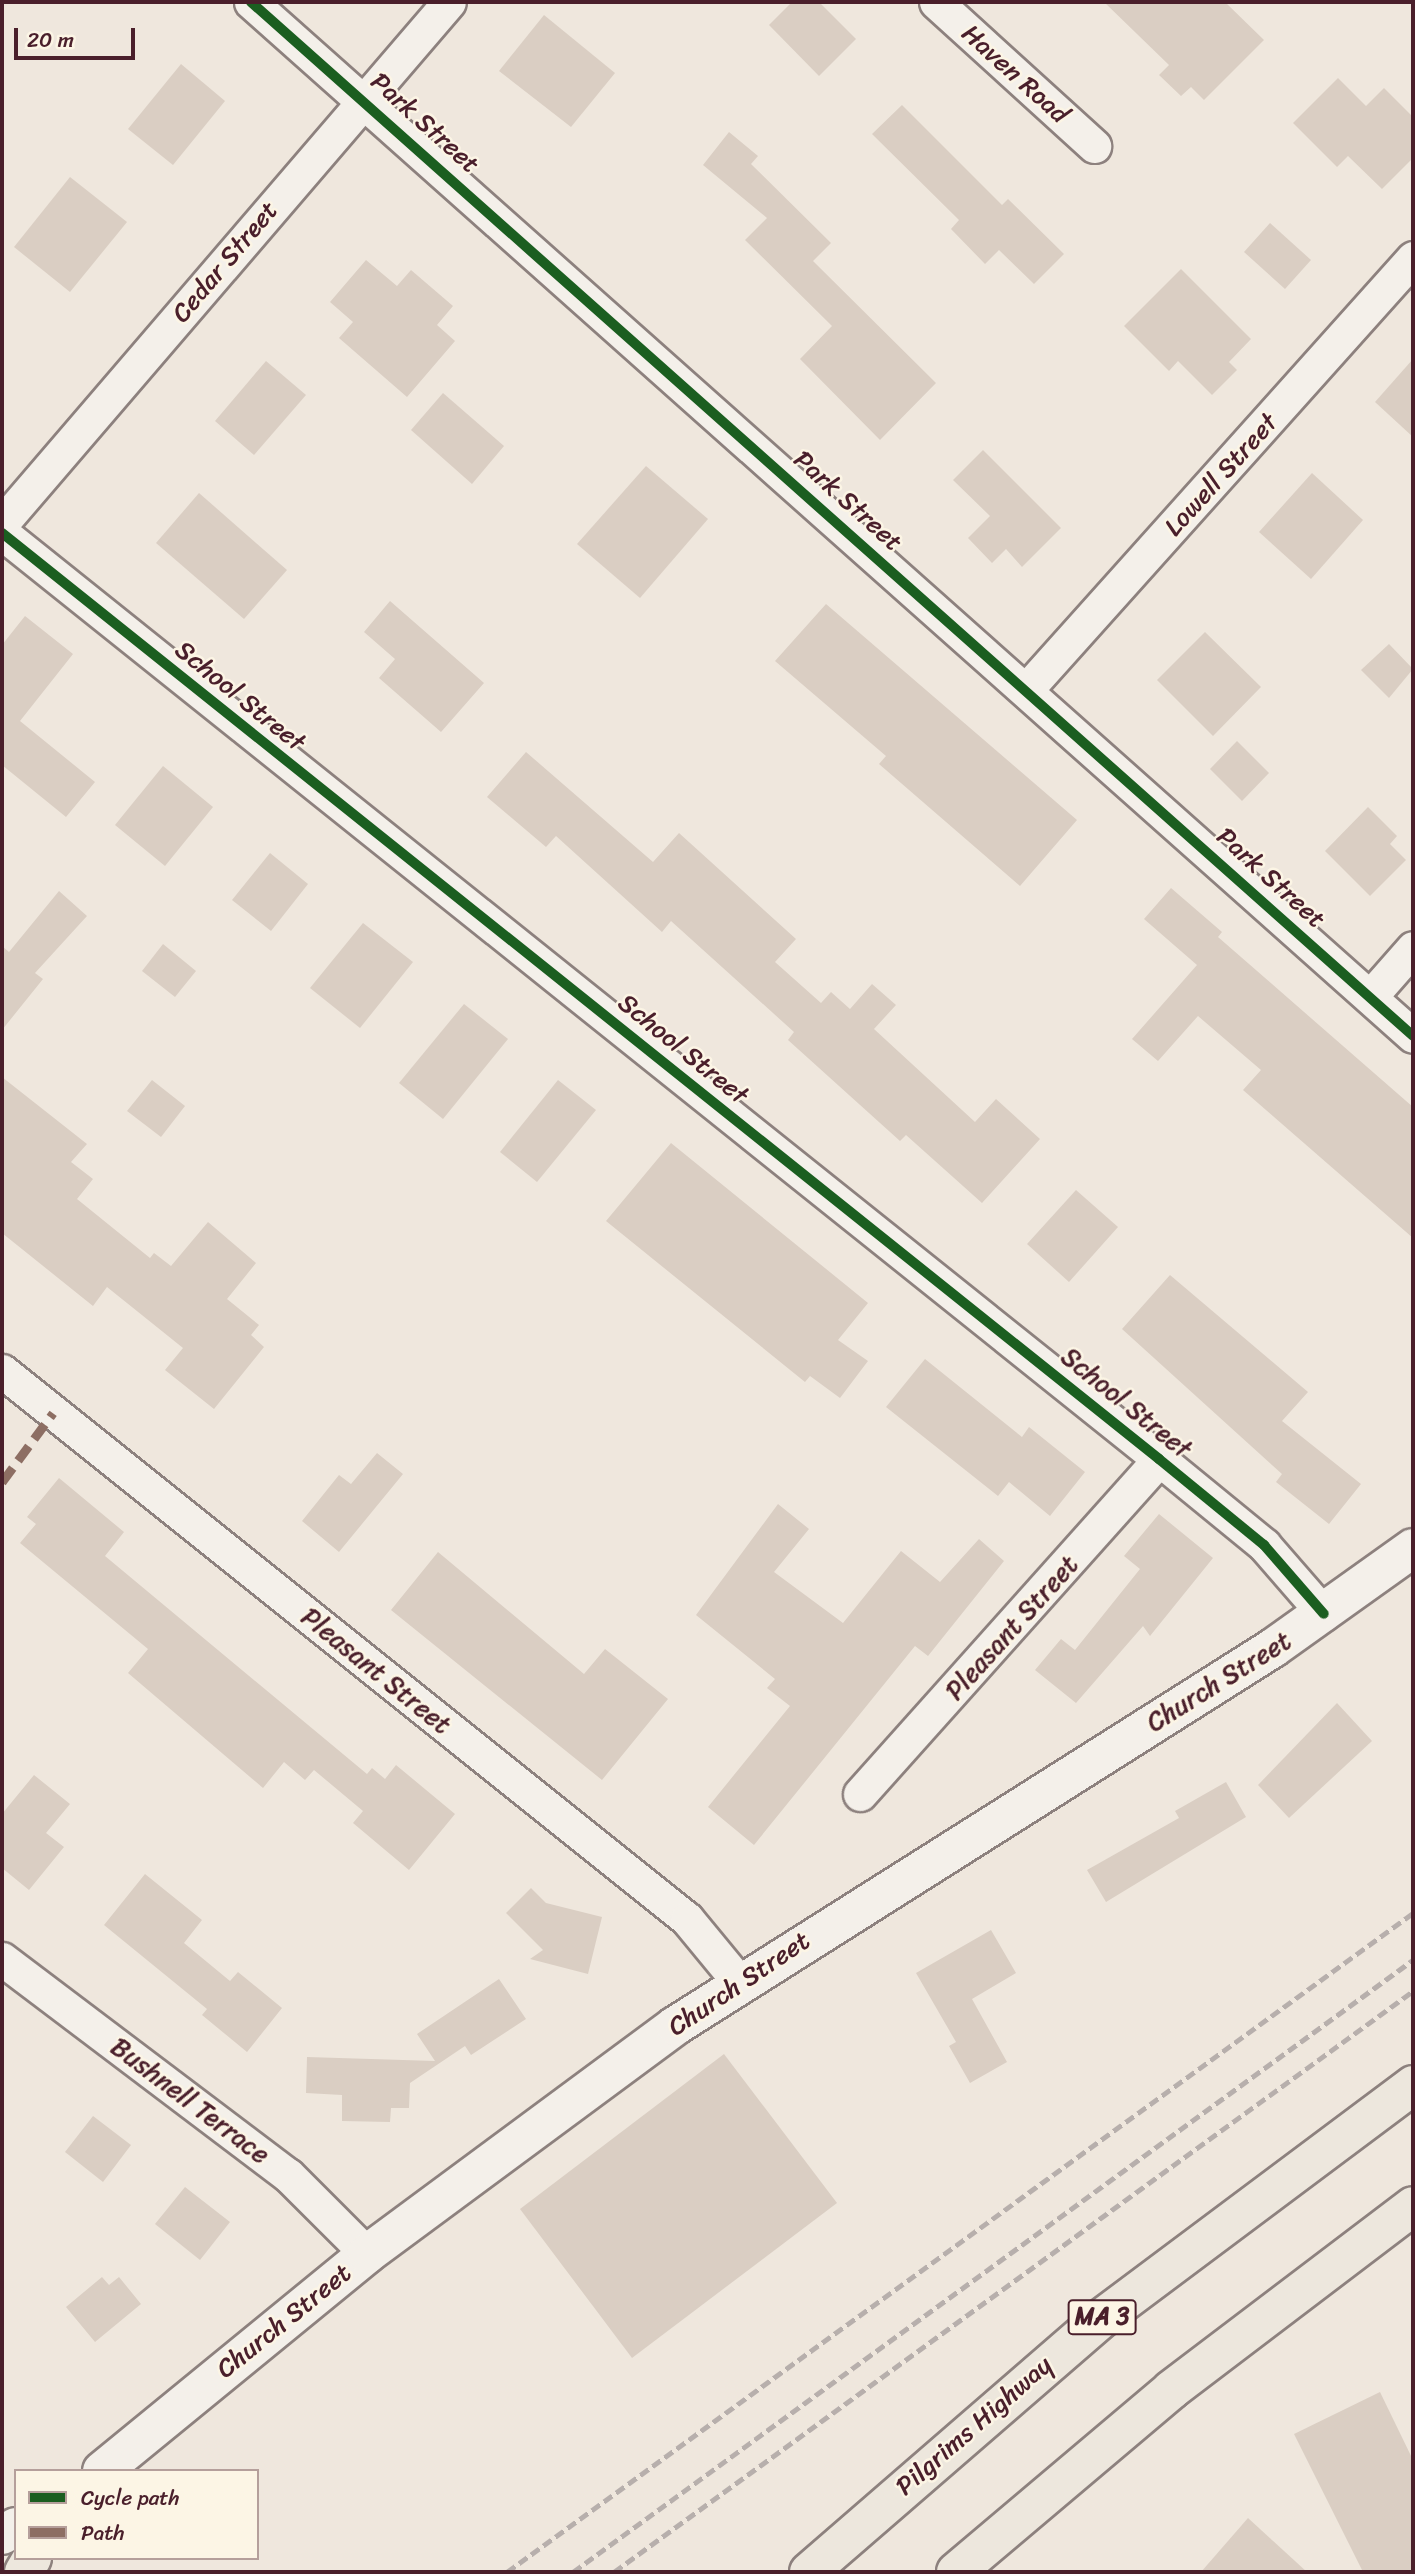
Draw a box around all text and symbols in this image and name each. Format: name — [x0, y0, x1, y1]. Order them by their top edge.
scale bar — [18, 14, 138, 58]
street label: Haven Road — [955, 18, 1075, 130]
text: 20 m — [27, 21, 74, 59]
street label: Park Street — [364, 66, 486, 180]
street label: Cedar Street — [165, 195, 285, 329]
street label: Lowell Street — [1158, 407, 1284, 543]
street label: Park Street — [787, 444, 909, 558]
street label: School Street — [168, 634, 312, 758]
street label: Park Street — [1210, 821, 1332, 935]
street label: School Street — [611, 987, 755, 1111]
street label: School Street — [1054, 1341, 1198, 1465]
street label: Pleasant Street — [939, 1550, 1085, 1706]
street label: Pleasant Street — [295, 1601, 457, 1741]
street label: Church Street — [1141, 1625, 1297, 1739]
street label: Church Street — [663, 1925, 815, 2043]
street label: Bushnell Terrace — [105, 2031, 275, 2171]
street label: Church Street — [211, 2257, 357, 2385]
road number: MA 3 — [1067, 2296, 1137, 2338]
street label: Pilgrims Highway — [889, 2350, 1059, 2502]
legend — [14, 2469, 259, 2560]
text: Cycle path — [81, 2479, 180, 2517]
text: Path — [81, 2514, 124, 2552]

